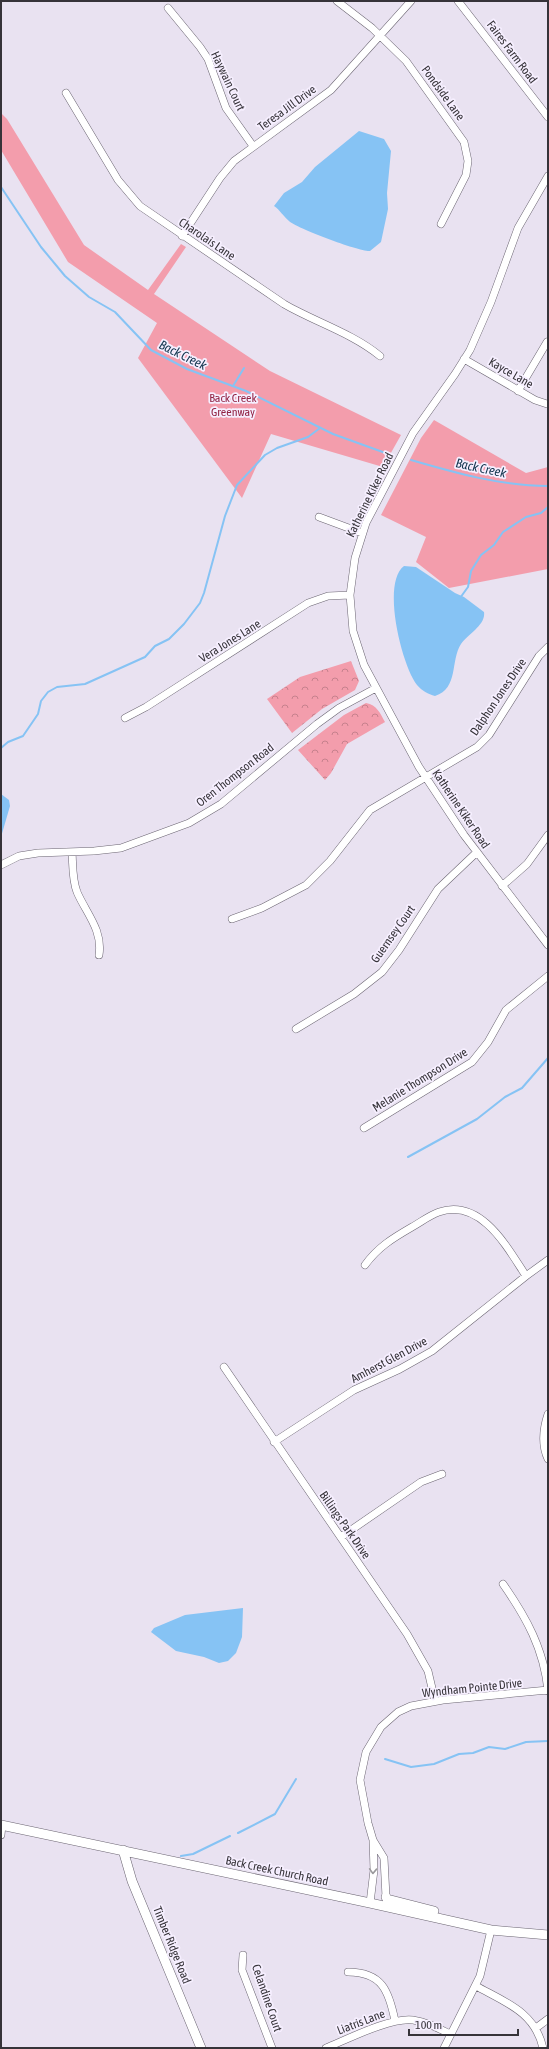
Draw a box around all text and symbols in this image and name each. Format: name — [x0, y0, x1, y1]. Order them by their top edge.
street label: Faires Farm Road — [484, 18, 540, 86]
street label: Haywain Court — [208, 49, 248, 113]
street label: Pondside Lane — [418, 63, 468, 123]
street label: Teresa Jill Drive — [255, 82, 319, 134]
street label: Charolais Lane — [176, 215, 238, 263]
water label: Back Creek — [157, 337, 209, 373]
street label: Kayce Lane — [486, 355, 536, 391]
park label: Back Creek Greenway — [209, 391, 258, 419]
street label: Katherine Kiker Road — [343, 450, 397, 540]
water label: Back Creek — [454, 455, 508, 481]
street label: Vera Jones Lane — [197, 617, 263, 665]
street label: Dalphon Jones Drive — [467, 656, 529, 738]
street label: Oren Thompson Road — [193, 740, 277, 810]
street label: Katherine Kiker Road — [429, 767, 493, 851]
street label: Guernsey Court — [368, 902, 418, 965]
street label: Melanie Thompson Drive — [370, 1045, 470, 1115]
street label: Amherst Glen Drive — [348, 1334, 430, 1386]
street label: Billings Park Drive — [316, 1488, 374, 1562]
street label: Wyndham Pointe Drive — [421, 1676, 523, 1700]
street label: Back Creek Church Road — [224, 1853, 330, 1889]
one-way arrow — [369, 1868, 378, 1874]
street label: Timber Ridge Road — [150, 1904, 194, 1986]
street label: Celandine Court — [249, 1962, 285, 2034]
street label: Liatris Lane — [335, 2006, 387, 2038]
scale bar — [409, 2011, 518, 2037]
text: 100 m — [415, 2018, 442, 2032]

